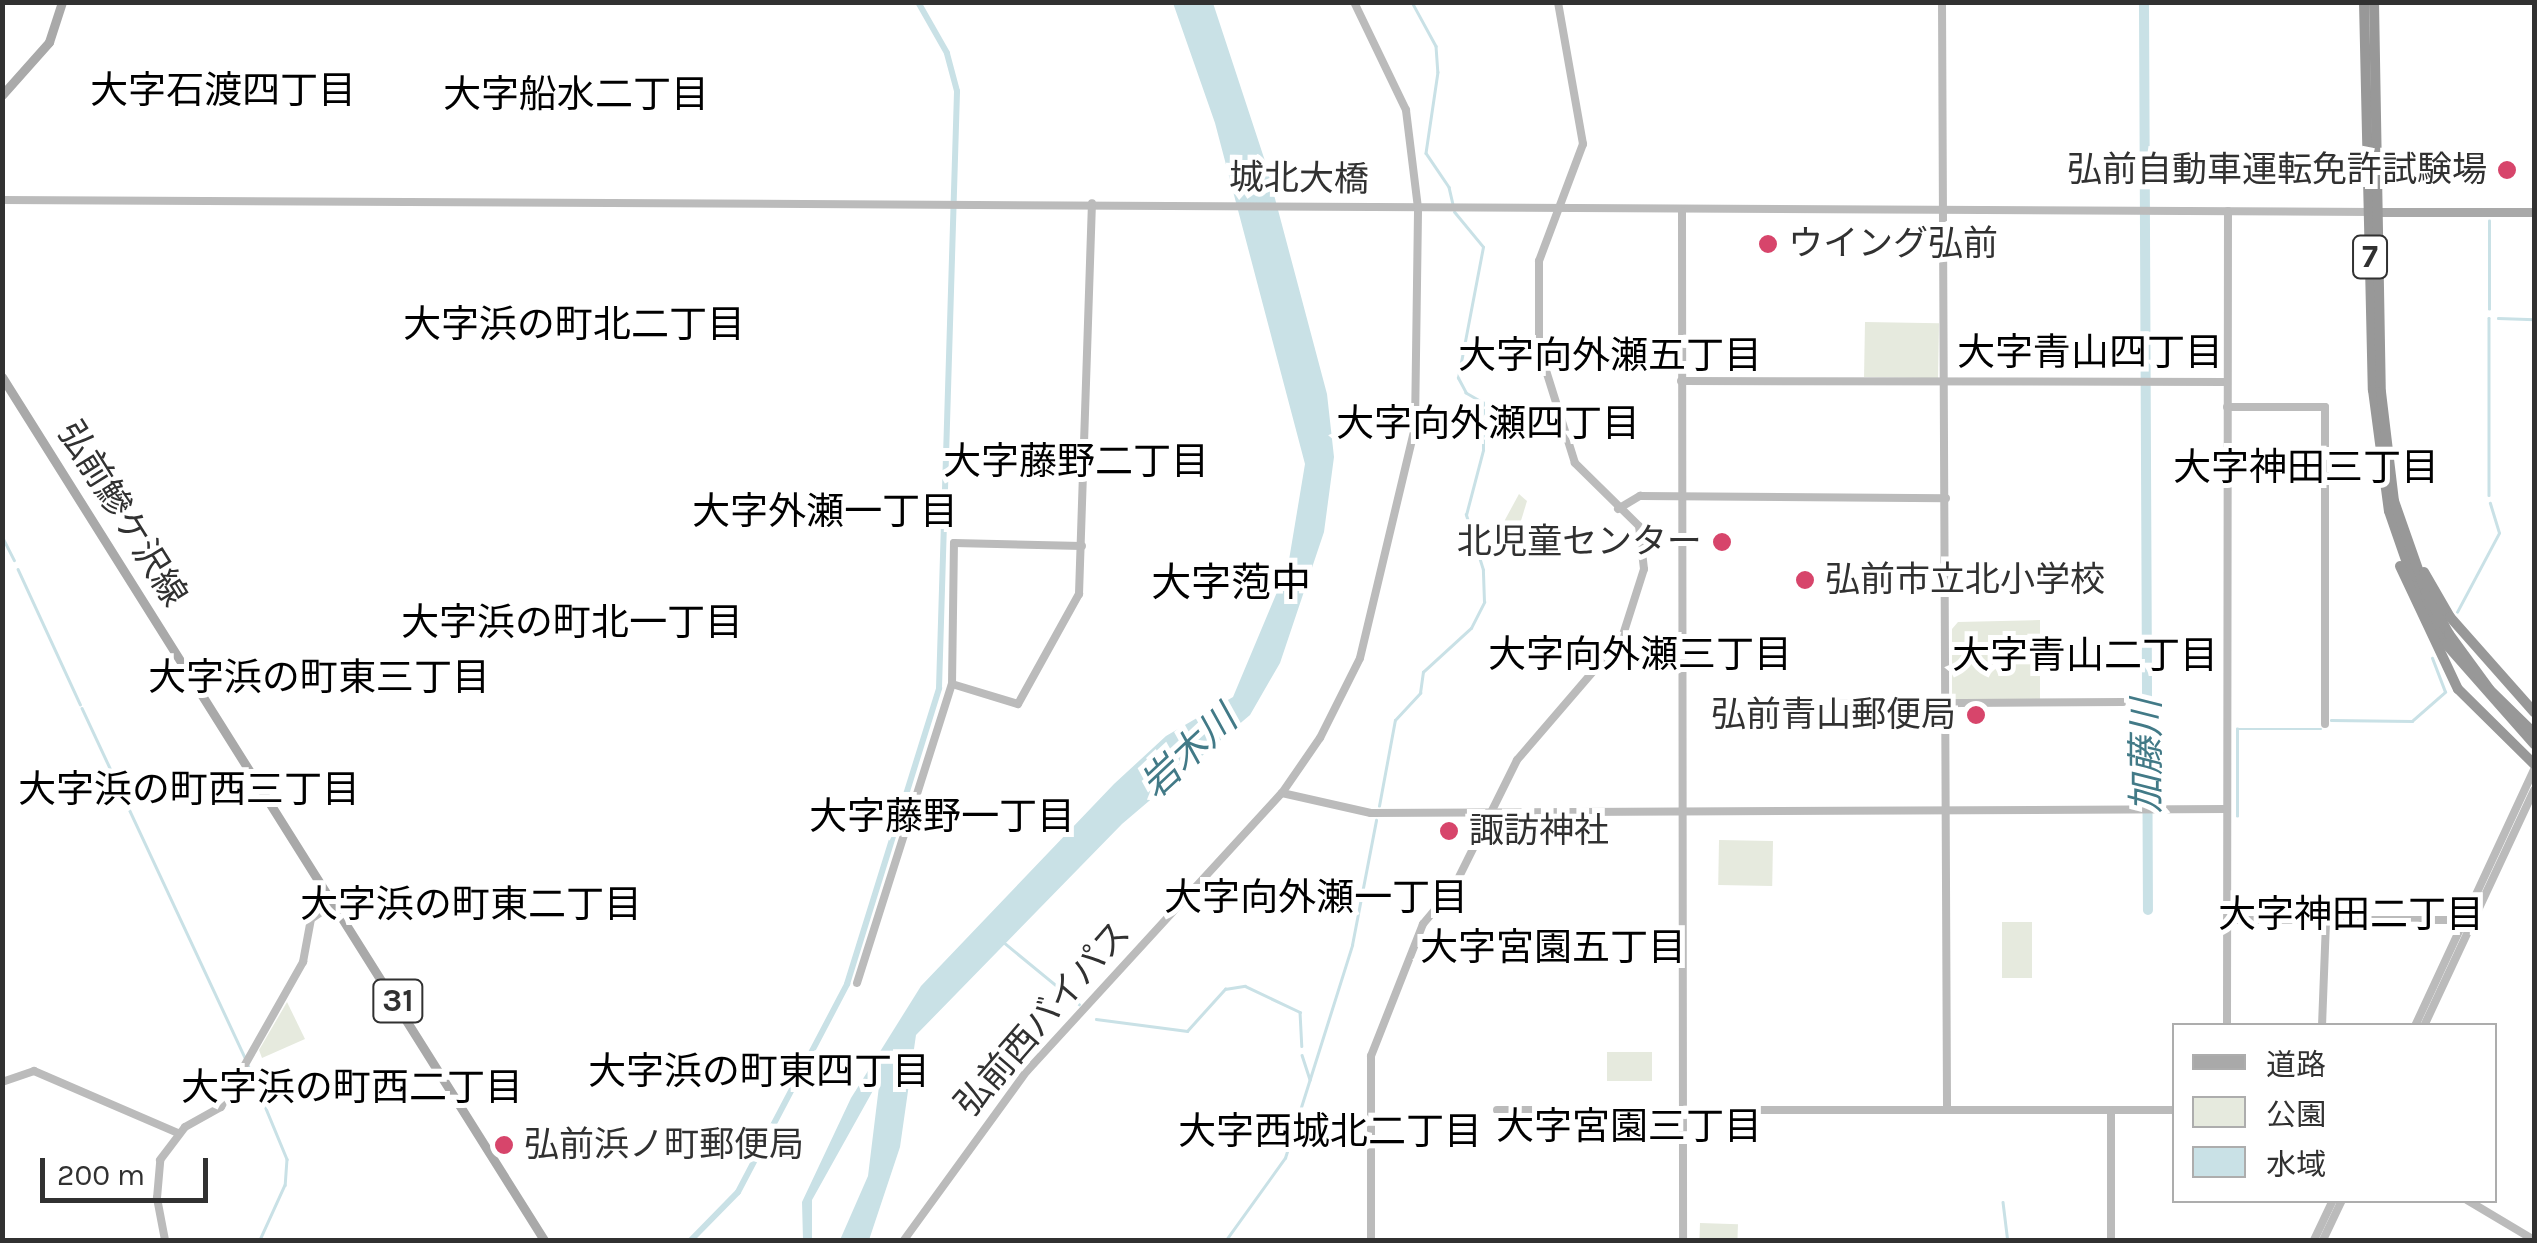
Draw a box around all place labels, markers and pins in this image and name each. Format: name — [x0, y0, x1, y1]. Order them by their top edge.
place label: 弘前自動車運転免許試験場 — [2067, 149, 2487, 191]
marker: 弘前自動車運転免許試験場 — [2496, 159, 2518, 181]
place label: ウイング弘前 — [1788, 223, 1998, 265]
marker: ウイング弘前 — [1757, 233, 1779, 255]
place label: 北児童センター — [1457, 521, 1702, 563]
marker: 北児童センター — [1711, 531, 1733, 553]
place label: 弘前市立北小学校 — [1825, 559, 2105, 601]
marker: 弘前市立北小学校 — [1794, 569, 1816, 591]
place label: 弘前青山郵便局 — [1711, 694, 1956, 736]
marker: 弘前青山郵便局 — [1965, 704, 1987, 726]
place label: 諏訪神社 — [1469, 810, 1609, 852]
marker: 諏訪神社 — [1438, 820, 1460, 842]
place label: 弘前浜ノ町郵便局 — [524, 1124, 804, 1166]
marker: 弘前浜ノ町郵便局 — [493, 1134, 515, 1156]

